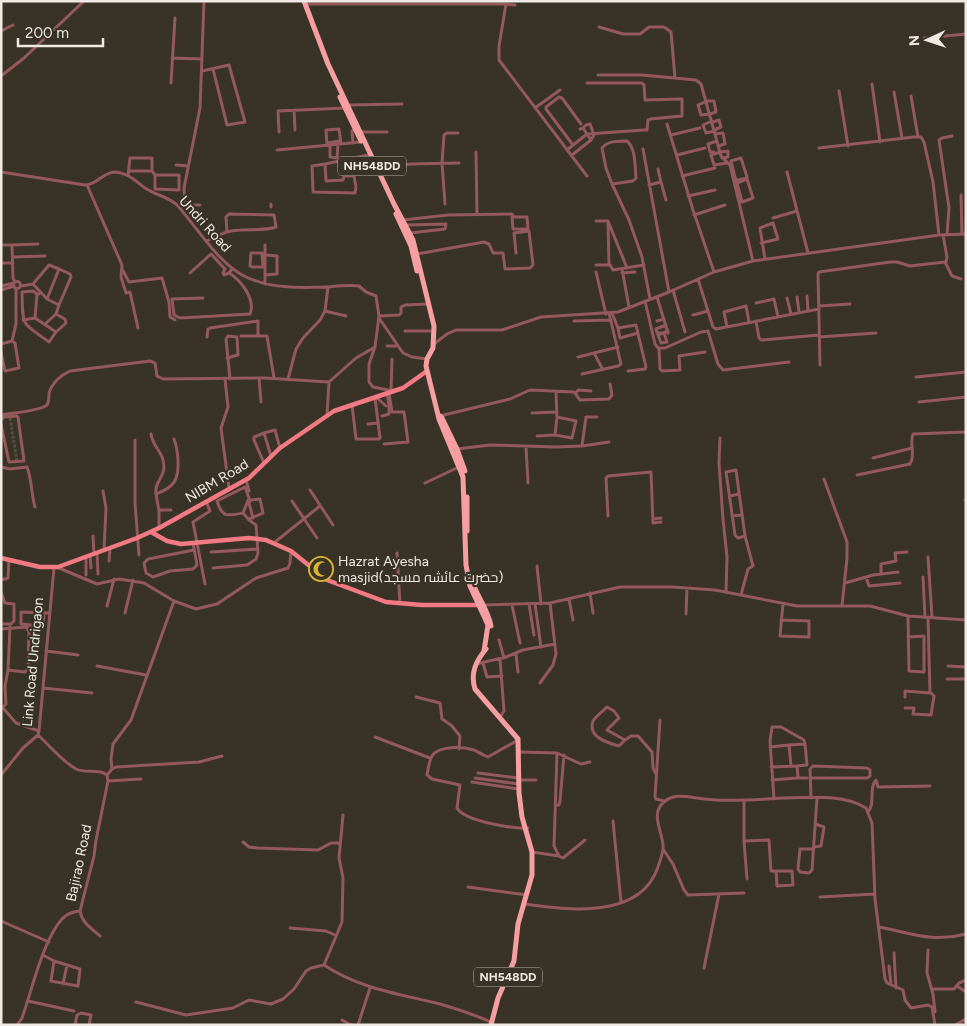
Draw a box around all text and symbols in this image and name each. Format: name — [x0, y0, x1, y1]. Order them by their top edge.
scale bar — [18, 15, 102, 47]
north arrow — [902, 15, 952, 65]
text: 200 m — [25, 24, 69, 42]
text: N — [906, 35, 923, 47]
road number: NH548DD — [338, 157, 406, 176]
street label: Undri Road — [175, 192, 235, 256]
street label: NIBM Road — [182, 456, 252, 506]
place label: Hazrat Ayesha masjid(حضرت عائشہ مسجد) — [338, 553, 503, 586]
mosque icon: Hazrat Ayesha masjid(حضرت عائشہ مسجد) — [308, 556, 334, 582]
street label: Link Road Undrigaon — [19, 597, 47, 727]
street label: Bajirao Road — [63, 823, 95, 903]
road number: NH548DD — [474, 968, 542, 986]

